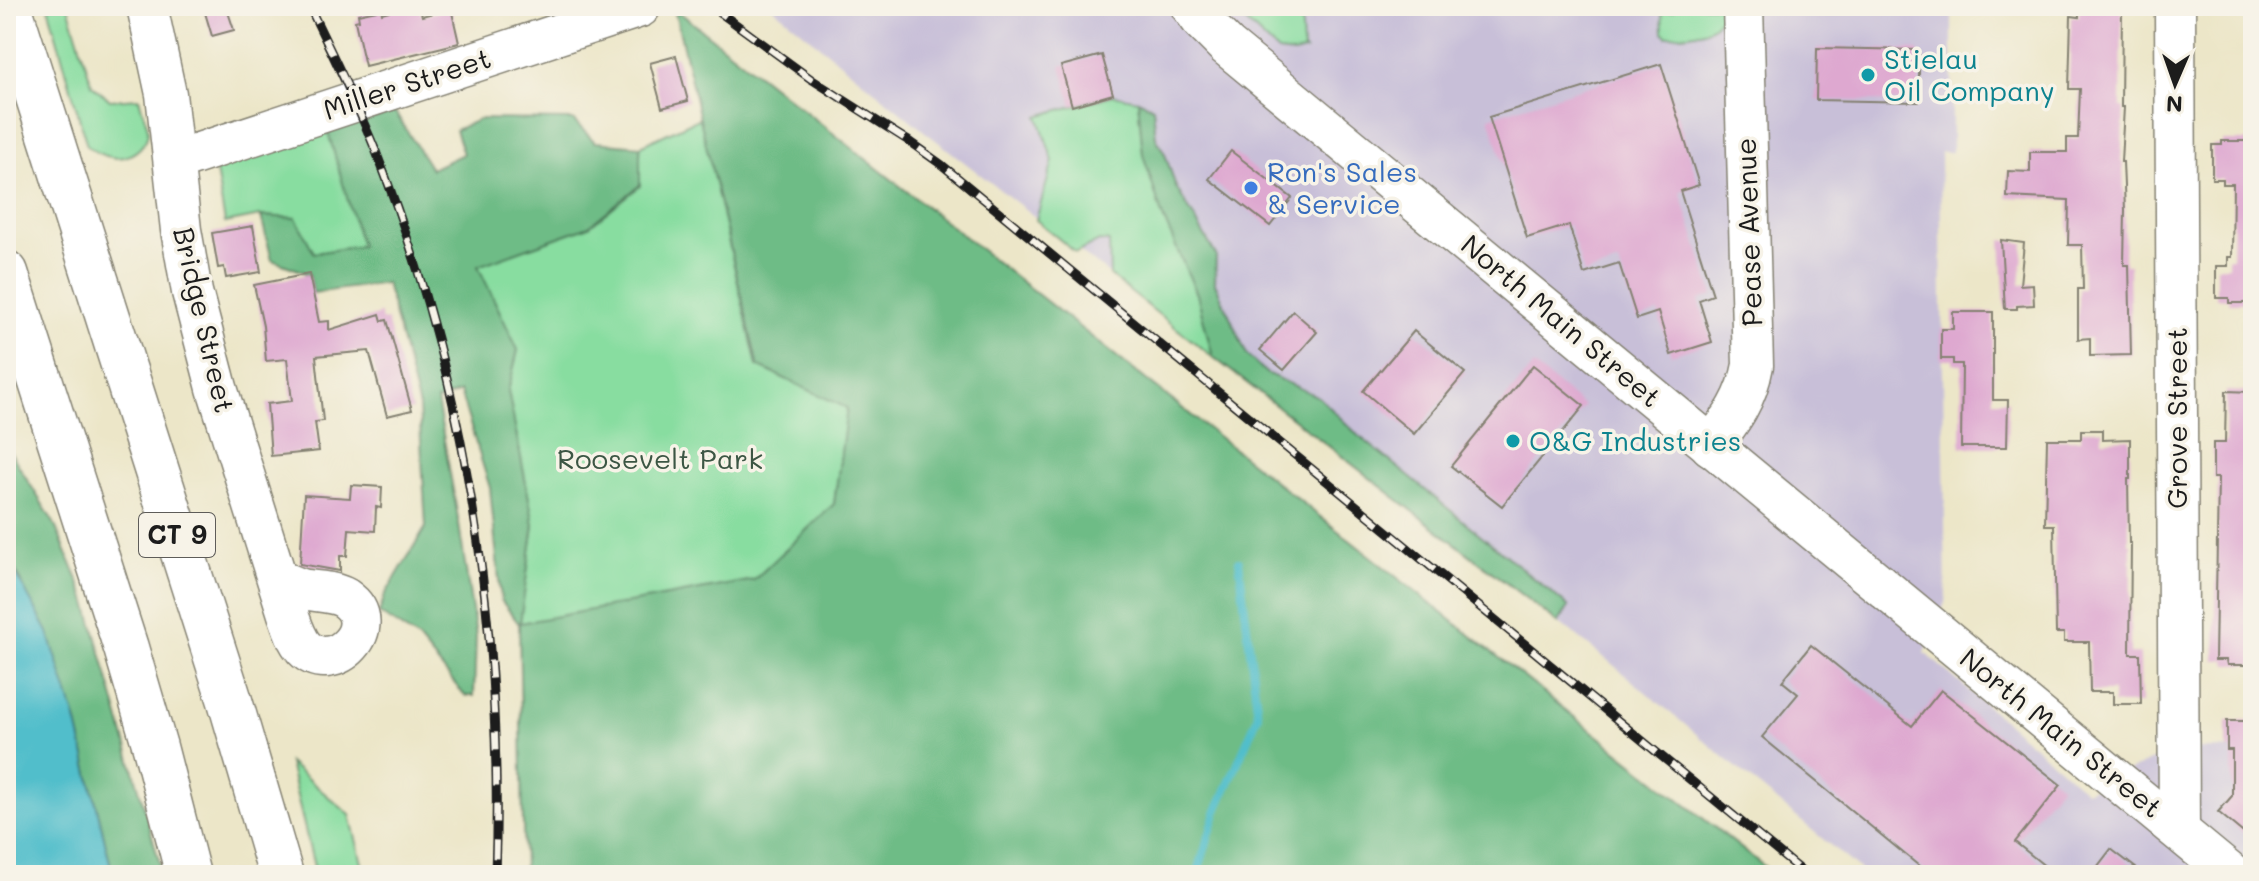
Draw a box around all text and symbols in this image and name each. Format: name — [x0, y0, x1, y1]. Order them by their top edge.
street label: Miller Street — [318, 39, 495, 127]
place label: Stielau Oil Company — [1884, 40, 2055, 108]
north arrow — [2135, 44, 2215, 124]
marker: Stielau Oil Company — [1859, 66, 1877, 84]
text: N — [2165, 90, 2183, 119]
street label: Pease Avenue — [1727, 137, 1769, 327]
place label: Ron's Sales & Service — [1267, 153, 1417, 221]
marker: Ron's Sales & Service — [1242, 179, 1260, 197]
street label: Bridge Street — [166, 223, 244, 416]
street label: North Main Street — [1454, 226, 1669, 414]
street label: Grove Street — [2158, 327, 2194, 509]
place label: O&G Industries — [1529, 422, 1741, 458]
marker: O&G Industries — [1504, 432, 1522, 450]
park label: Roosevelt Park — [557, 440, 763, 476]
road number: CT 9 — [139, 513, 215, 557]
street label: North Main Street — [1953, 639, 2170, 825]

